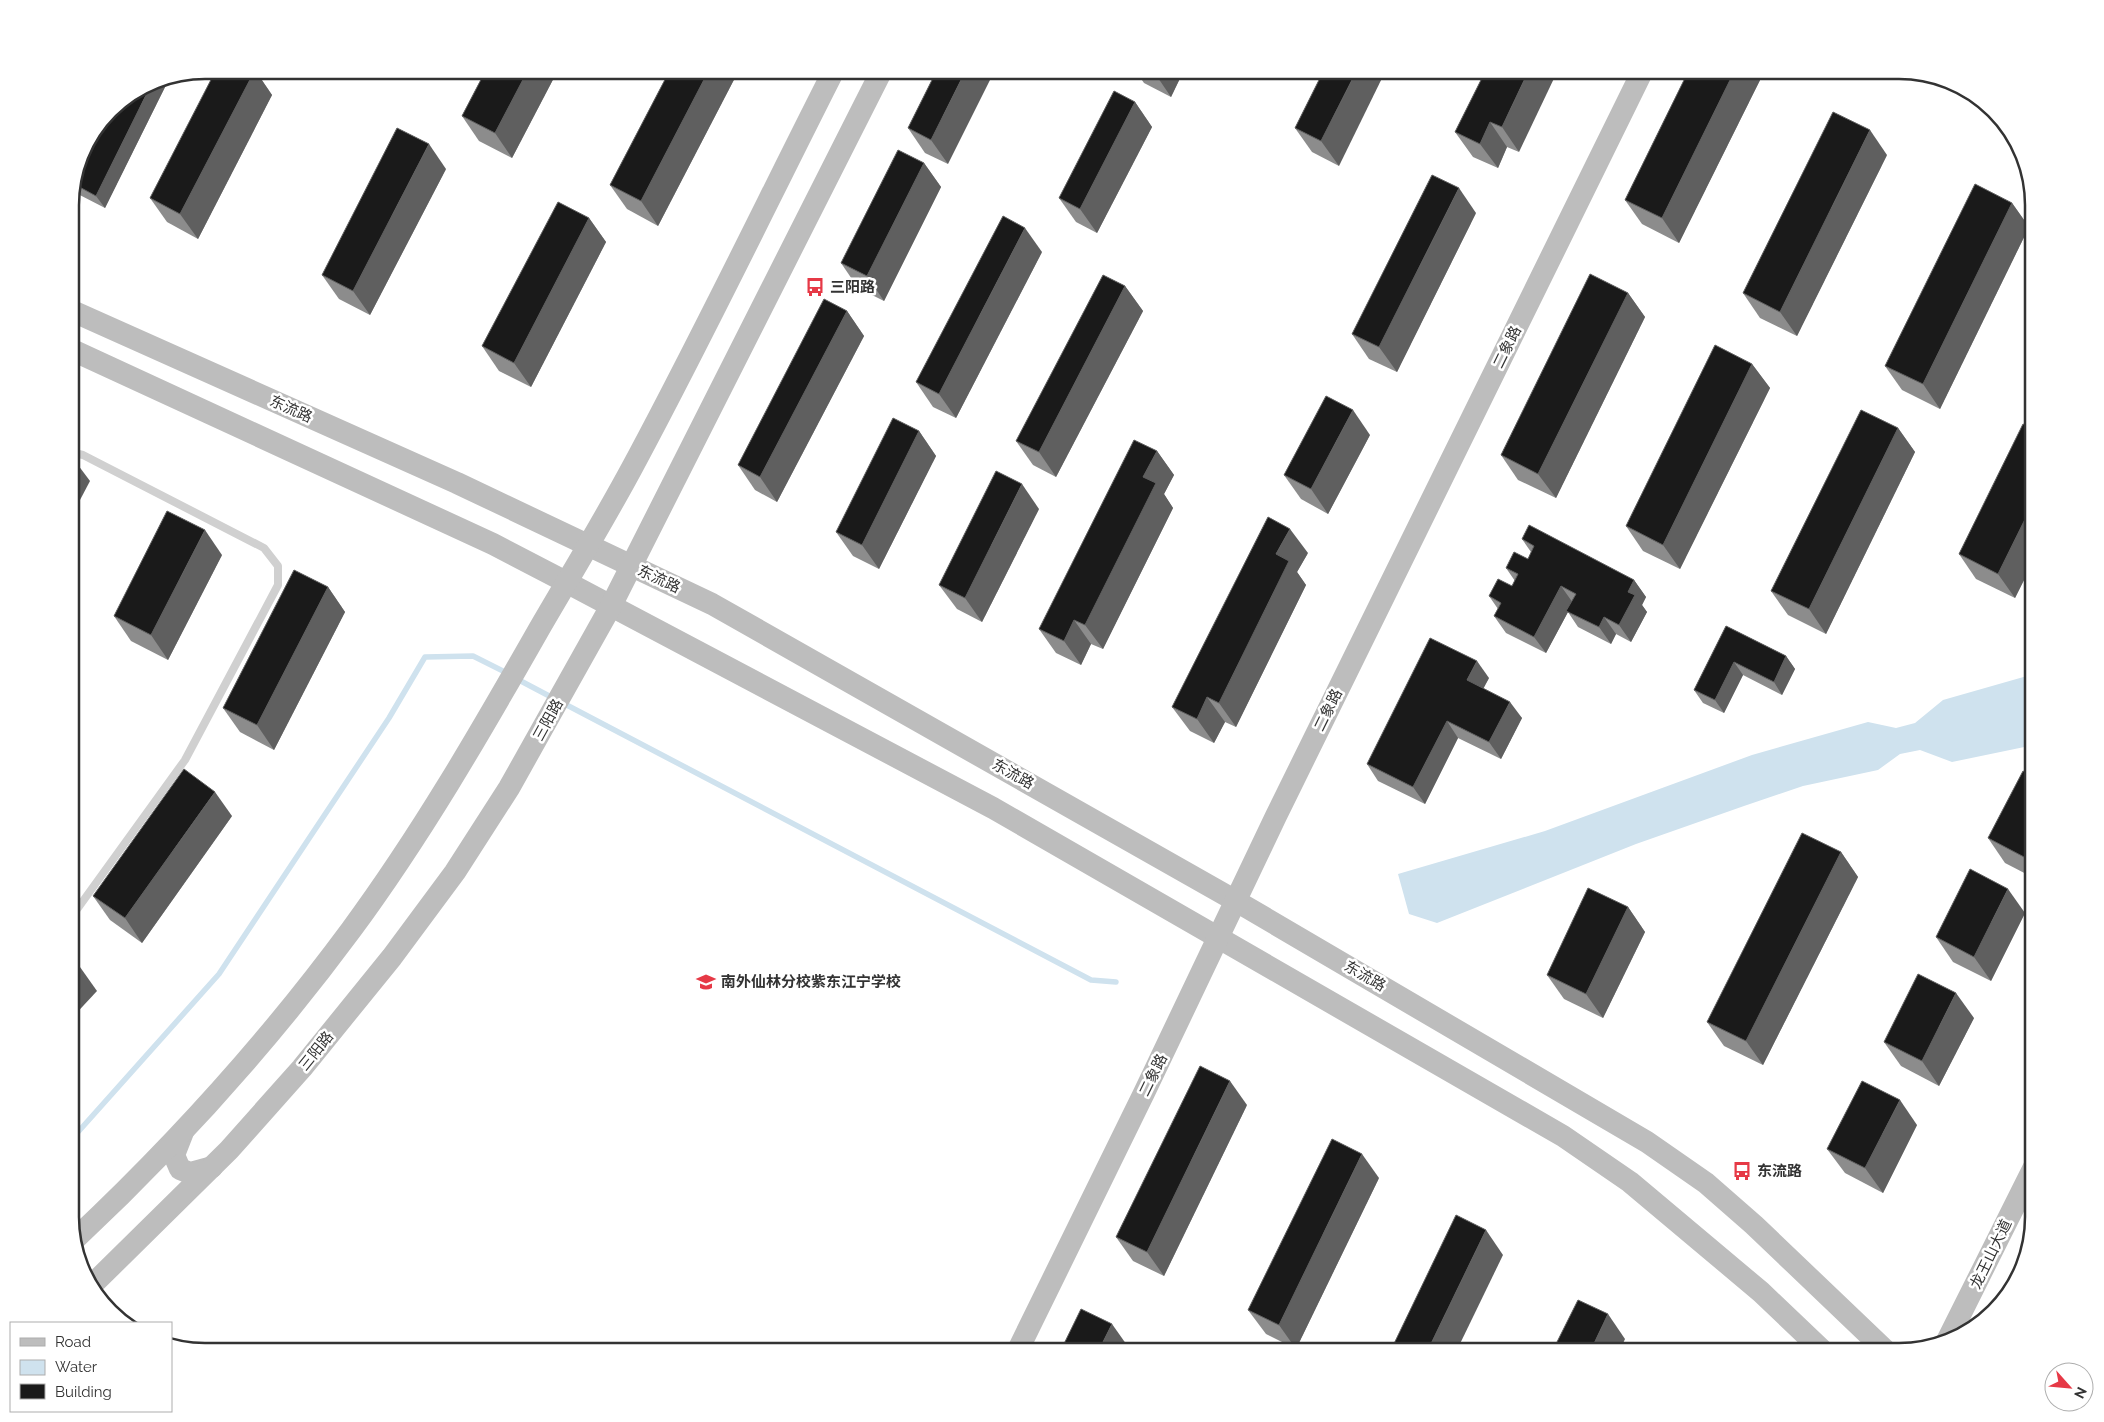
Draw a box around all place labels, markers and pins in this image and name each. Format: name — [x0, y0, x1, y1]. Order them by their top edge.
bus stop icon: 三阳路 — [804, 276, 826, 298]
place label: 三阳路 — [830, 278, 875, 296]
school or university icon: 南外仙林分校紫东江宁学校 — [695, 971, 717, 993]
place label: 南外仙林分校紫东江宁学校 — [721, 973, 901, 991]
bus stop icon: 东流路 — [1731, 1160, 1753, 1182]
place label: 东流路 — [1757, 1162, 1802, 1180]

